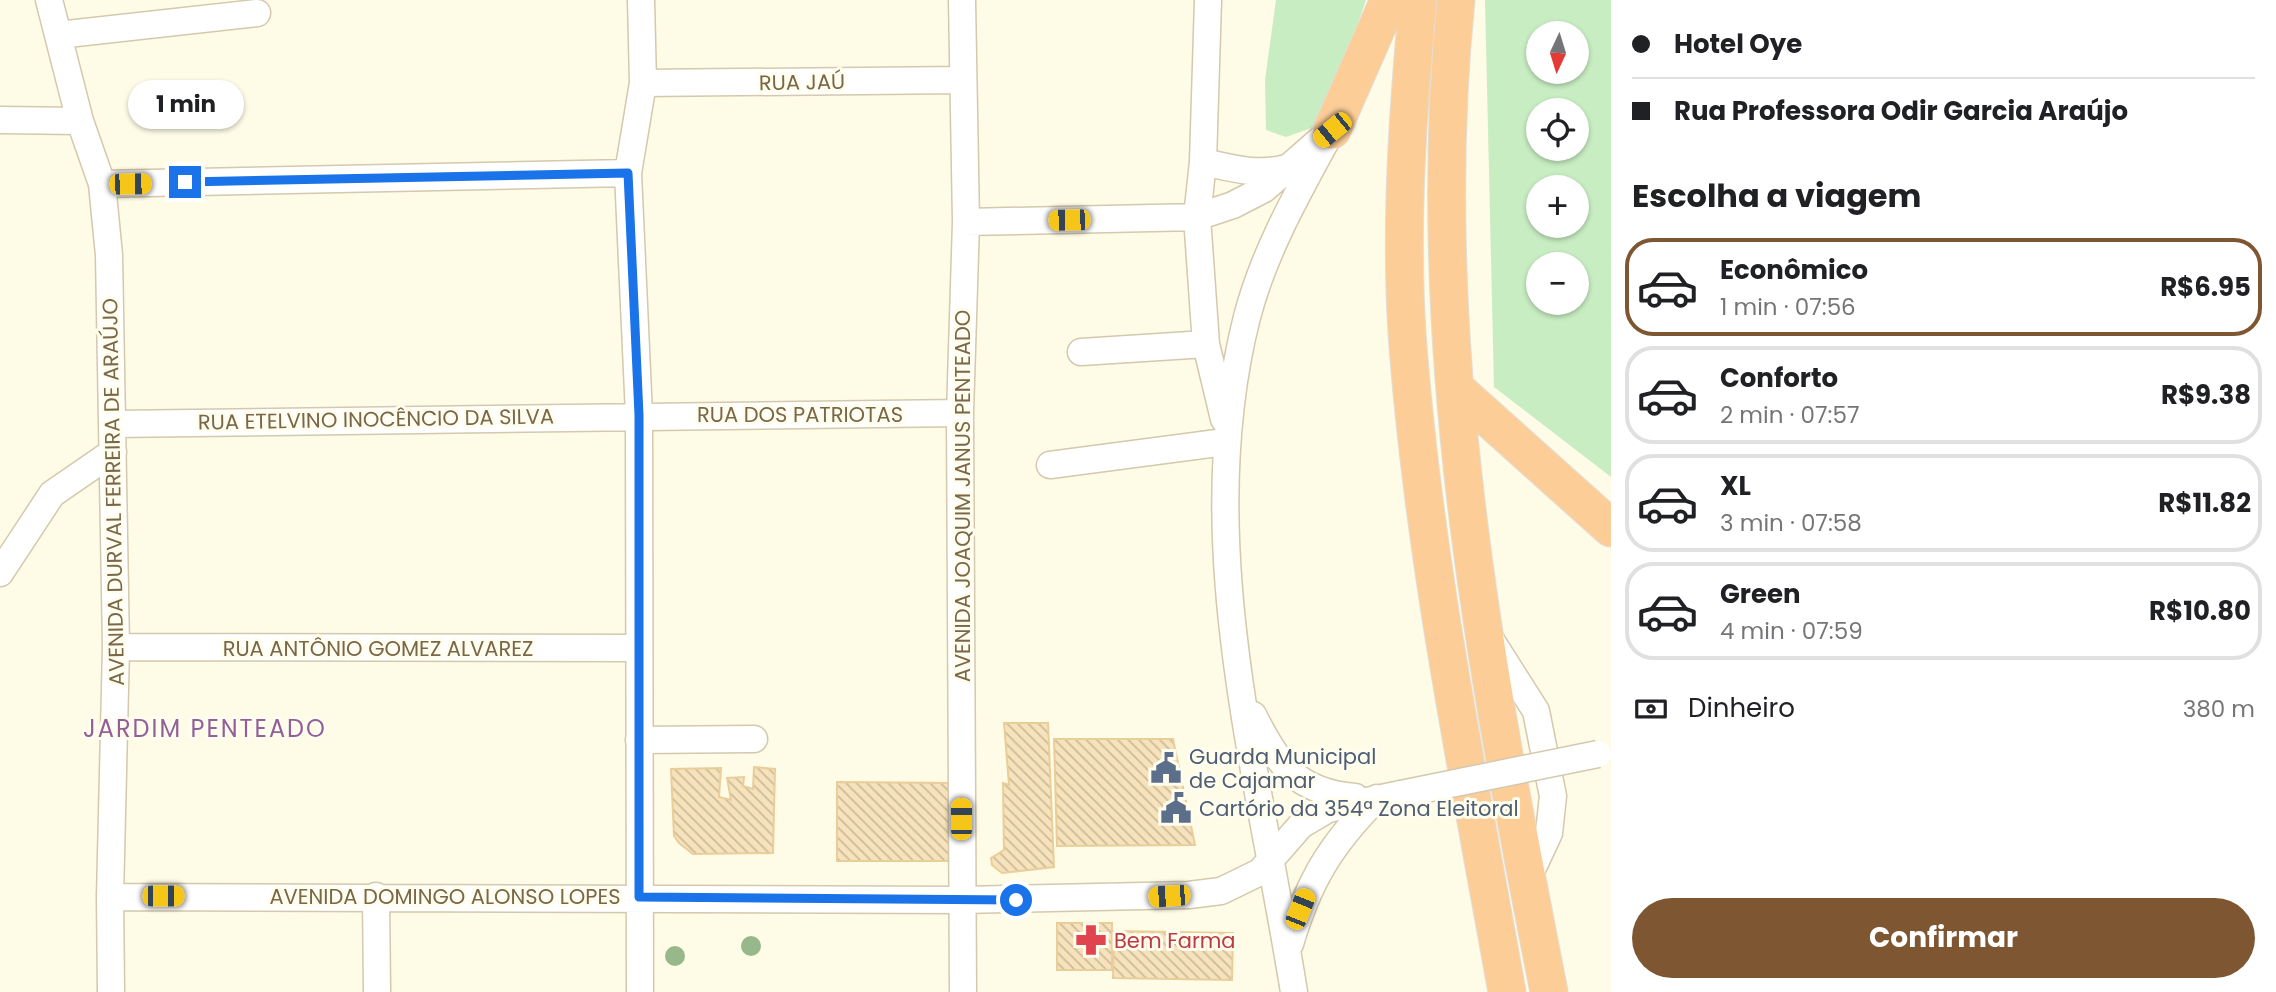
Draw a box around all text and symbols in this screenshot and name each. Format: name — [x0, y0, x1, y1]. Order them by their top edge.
north arrow — [1526, 21, 1589, 84]
map controls — [1526, 21, 1589, 315]
text: Hotel Oye — [1674, 26, 1802, 62]
street label: RUA JAÚ — [759, 67, 845, 97]
callout: 1 min — [127, 80, 243, 130]
text: 1 min — [156, 88, 216, 120]
text: Rua Professora Odir Garcia Araújo — [1674, 93, 2128, 129]
button: locate — [1526, 98, 1589, 161]
car — [1310, 109, 1355, 151]
route end — [169, 166, 201, 198]
car — [109, 173, 152, 195]
text: Escolha a viagem — [1632, 173, 1921, 218]
button: + — [1526, 175, 1589, 238]
car — [1048, 209, 1091, 231]
button: − — [1526, 252, 1589, 315]
text: Econômico — [1720, 252, 1868, 288]
icon: car — [1636, 256, 1699, 319]
text: R$6.95 — [2160, 269, 2251, 305]
text: 1 min · 07:56 — [1720, 291, 1856, 323]
street label: AVENIDA DURVAL FERREIRA DE ARAÚJO — [95, 298, 131, 686]
street label: AVENIDA JOAQUIM JANUS PENTEADO — [948, 310, 977, 682]
text: Conforto — [1720, 360, 1838, 396]
icon: car — [1636, 364, 1699, 427]
text: R$9.38 — [2161, 377, 2251, 413]
text: 2 min · 07:57 — [1720, 399, 1860, 431]
street label: RUA DOS PATRIOTAS — [697, 400, 903, 429]
street label: RUA ETELVINO INOCÊNCIO DA SILVA — [198, 401, 554, 437]
text: XL — [1720, 468, 1751, 504]
icon: car — [1636, 472, 1699, 535]
text: R$11.82 — [2158, 485, 2251, 521]
text: 3 min · 07:58 — [1720, 507, 1862, 539]
text: Green — [1720, 576, 1801, 612]
icon: car — [1636, 580, 1699, 643]
text: R$10.80 — [2149, 593, 2251, 629]
text: 4 min · 07:59 — [1720, 615, 1863, 647]
street label: RUA ANTÔNIO GOMEZ ALVAREZ — [223, 634, 533, 663]
icon: cash — [1632, 690, 1670, 728]
text: Dinheiro — [1688, 690, 1795, 726]
text: 380 m — [2183, 693, 2255, 725]
district label: JARDIM PENTEADO — [83, 712, 327, 745]
place label: Guarda Municipal de Cajamar — [1189, 742, 1376, 795]
public building icon: Guarda Municipal de Cajamar — [1149, 751, 1183, 785]
public building icon: Cartório da 354ª Zona Eleitoral — [1159, 791, 1193, 825]
place label: Cartório da 354ª Zona Eleitoral — [1199, 794, 1519, 823]
car — [951, 798, 972, 840]
street label: AVENIDA DOMINGO ALONSO LOPES — [269, 882, 621, 911]
route start — [1000, 884, 1032, 916]
car — [1148, 884, 1191, 908]
car — [143, 886, 185, 907]
car — [1283, 886, 1318, 932]
button: Confirmar — [1632, 898, 2255, 978]
pharmacy icon: Bem Farma — [1074, 923, 1108, 957]
place label: Bem Farma — [1114, 926, 1236, 955]

